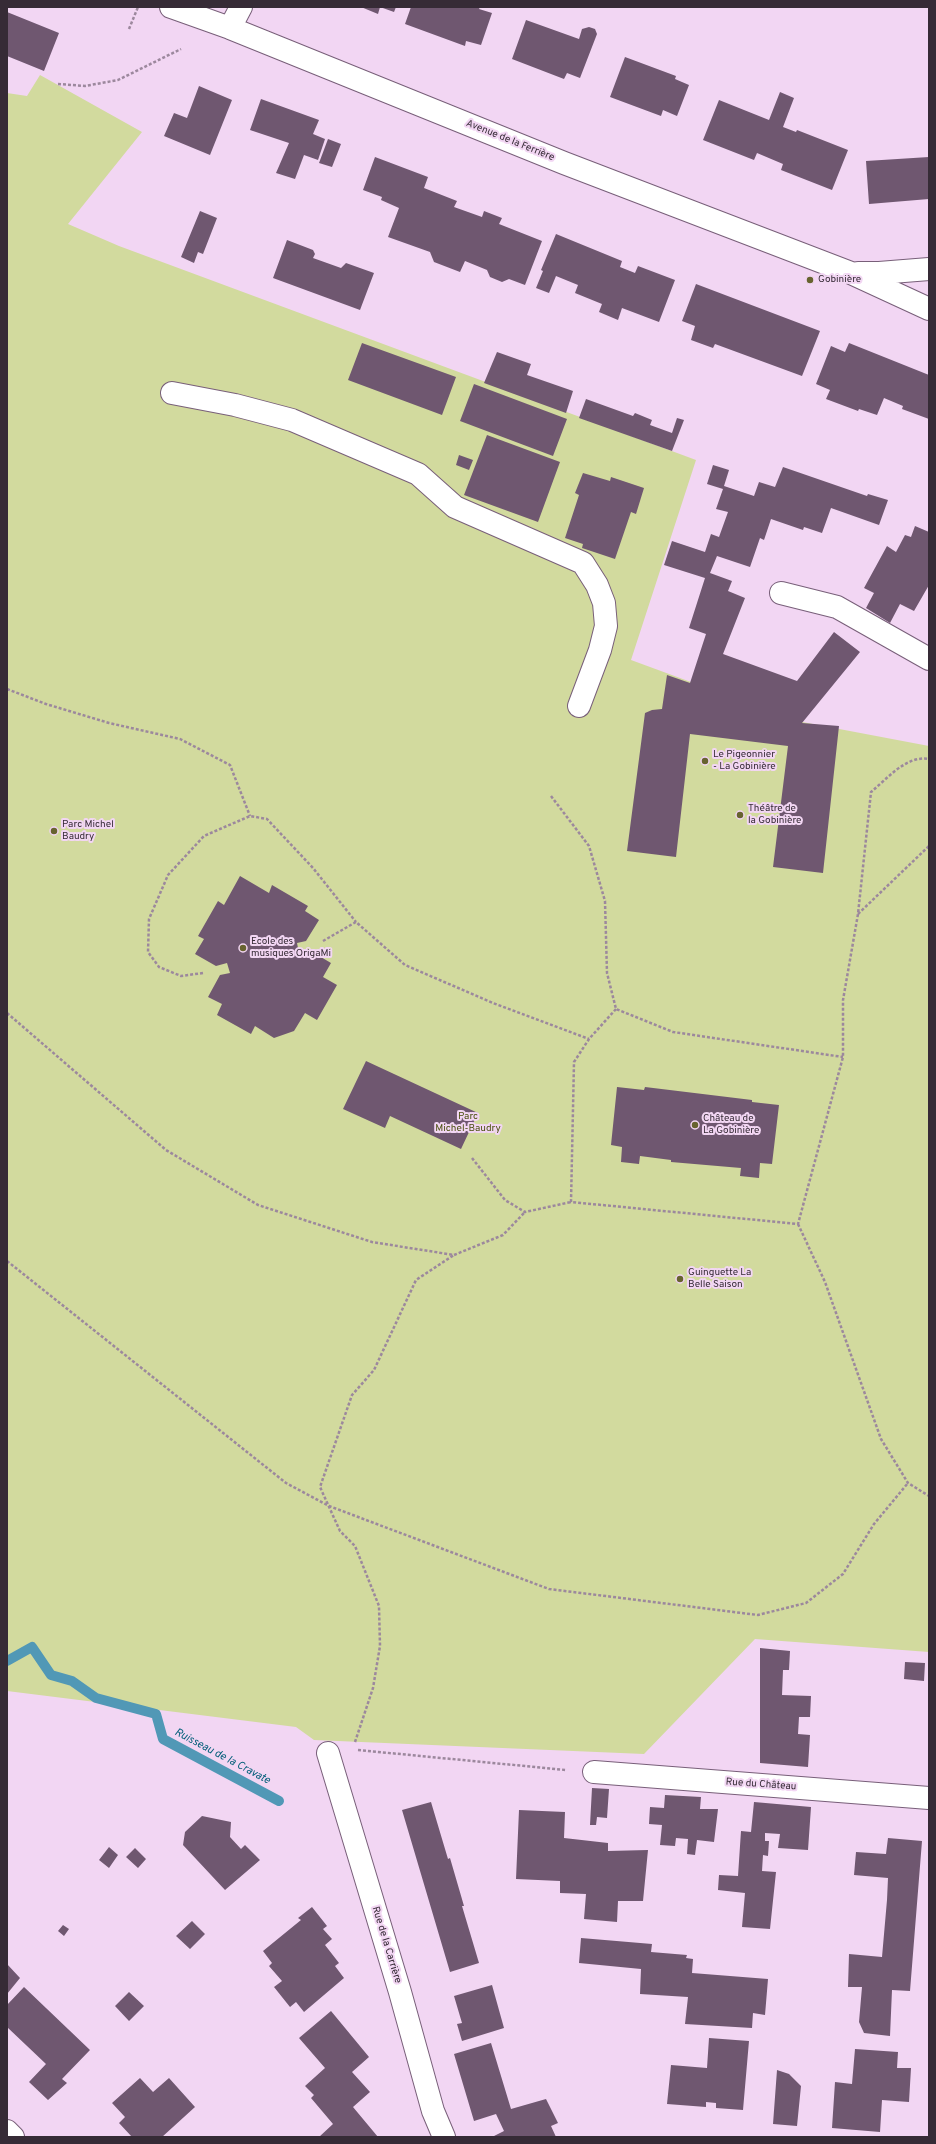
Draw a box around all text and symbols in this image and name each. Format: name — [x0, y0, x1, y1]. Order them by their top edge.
street label: Avenue de la Ferrière — [464, 118, 556, 164]
place label: Gobinière — [818, 274, 861, 286]
marker: Gobinière — [805, 275, 815, 285]
place label: Le Pigeonnier - La Gobinière — [713, 749, 776, 772]
marker: Le Pigeonnier - La Gobinière — [700, 756, 710, 766]
place label: Théâtre de la Gobinière — [748, 803, 801, 826]
marker: Théâtre de la Gobinière — [735, 810, 745, 820]
place label: Parc Michel Baudry — [62, 819, 114, 842]
marker: Parc Michel Baudry — [49, 826, 59, 836]
place label: Ecole des musiques OrigaMi — [251, 936, 331, 960]
marker: Ecole des musiques OrigaMi — [238, 943, 248, 953]
park label: Parc Michel-Baudry — [435, 1111, 501, 1134]
place label: Château de La Gobinière — [703, 1113, 759, 1136]
marker: Château de La Gobinière — [690, 1120, 700, 1130]
place label: Guinguette La Belle Saison — [688, 1267, 751, 1290]
marker: Guinguette La Belle Saison — [675, 1274, 685, 1284]
water label: Ruisseau de la Cravate — [172, 1726, 272, 1788]
street label: Rue du Château — [725, 1777, 797, 1793]
street label: Rue de la Carrière — [369, 1905, 403, 1985]

